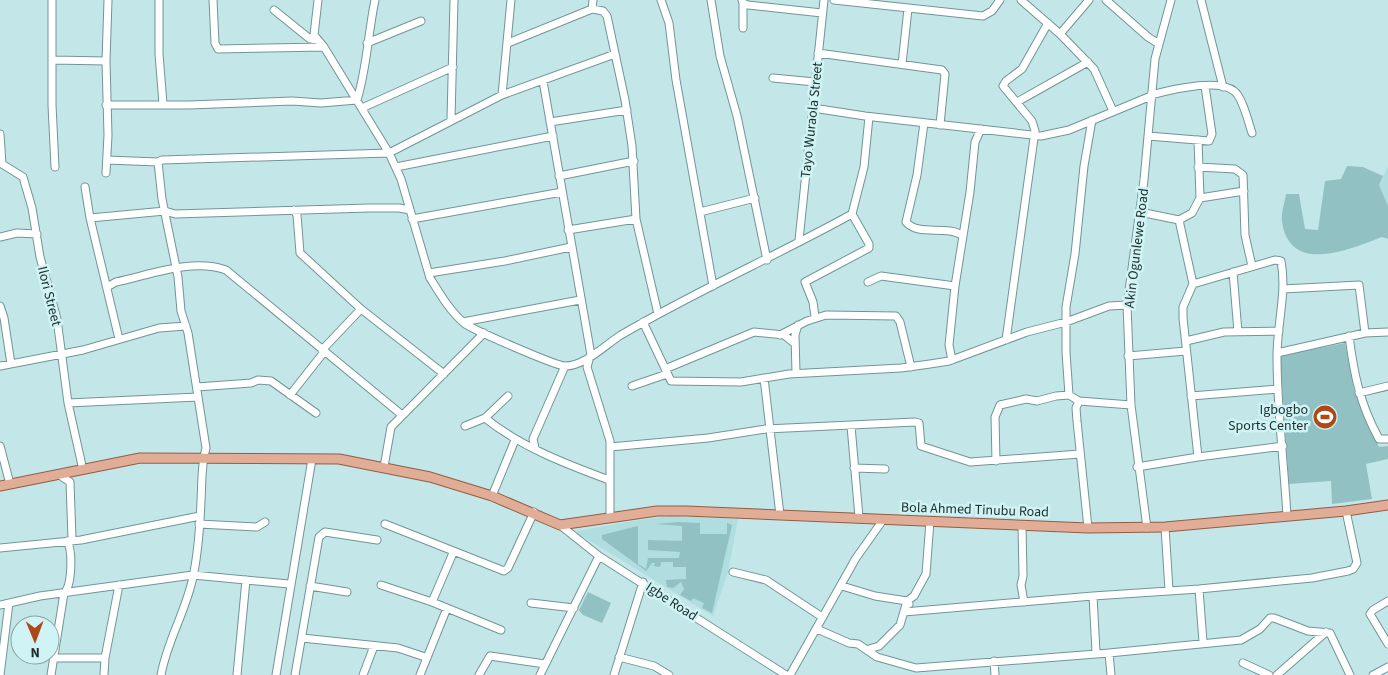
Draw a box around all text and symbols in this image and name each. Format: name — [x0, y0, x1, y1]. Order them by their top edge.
street label: Tayo Wuraola Street — [796, 61, 828, 179]
street label: Akin Ogunlewe Road — [1120, 187, 1154, 309]
street label: Ilori Street — [32, 264, 66, 329]
place label: Igbogbo Sports Center — [1228, 400, 1308, 436]
sports icon: Igbogbo Sports Center — [1312, 404, 1338, 430]
street label: Bola Ahmed Tinubu Road — [901, 497, 1049, 523]
street label: Igbe Road — [642, 578, 701, 626]
north arrow — [10, 615, 60, 665]
text: N — [30, 642, 40, 662]

